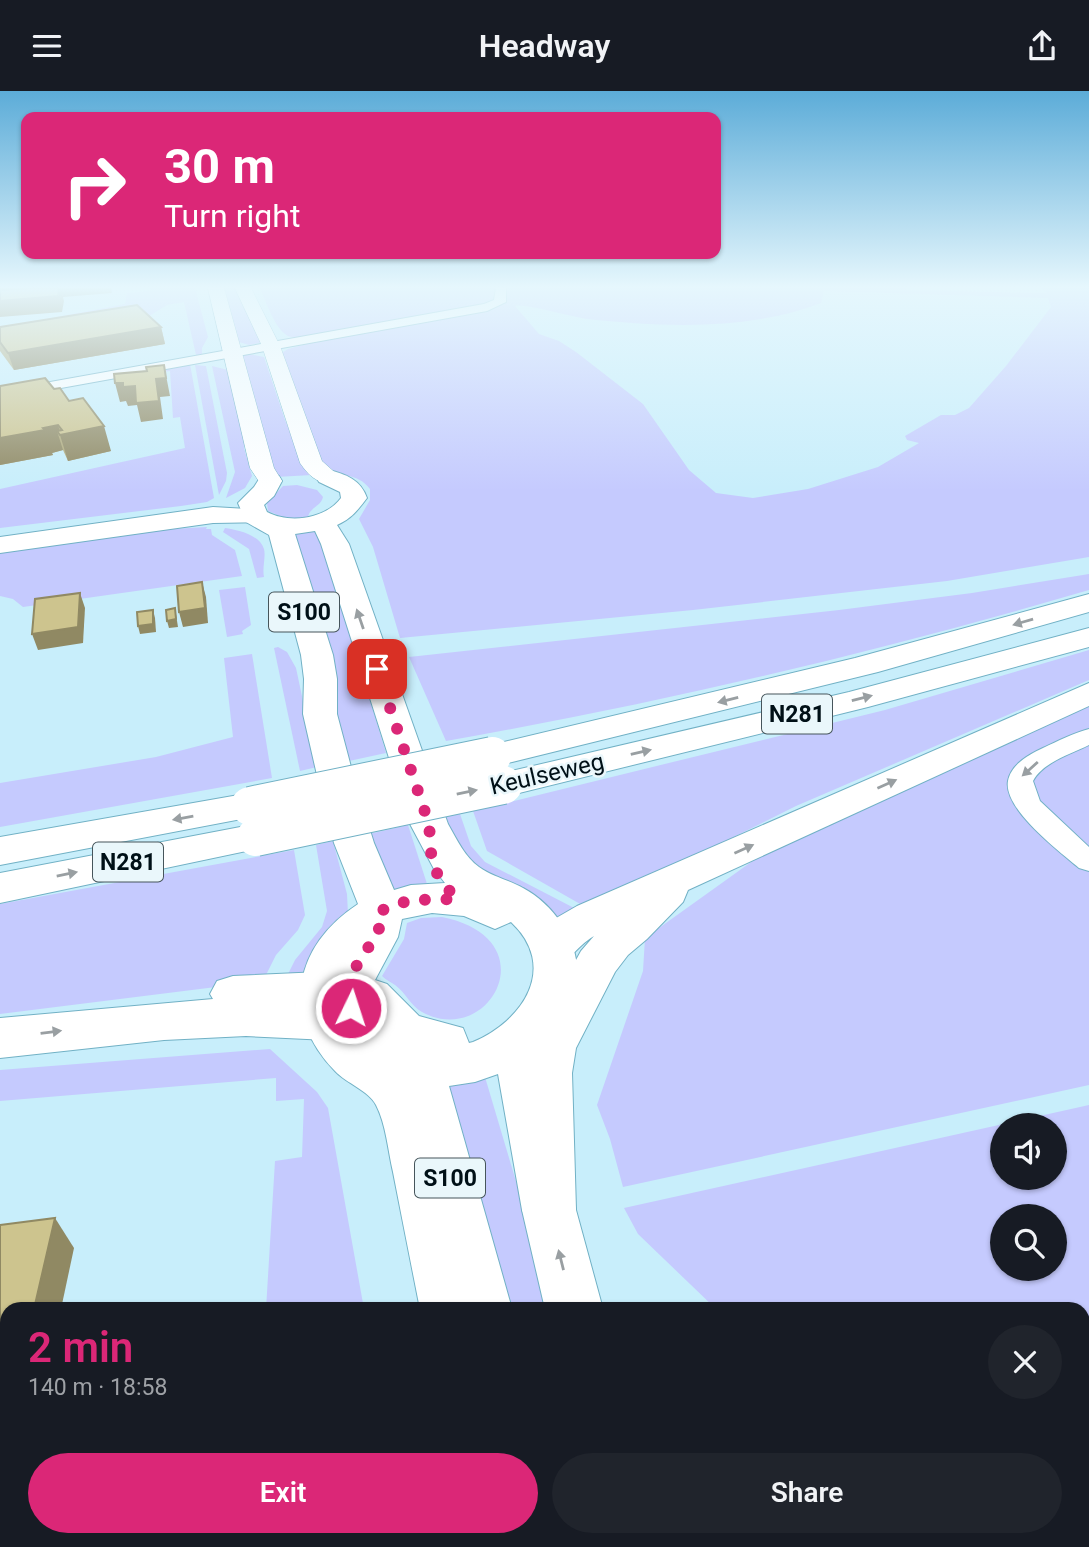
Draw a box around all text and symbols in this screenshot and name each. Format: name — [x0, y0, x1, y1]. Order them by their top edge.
icon: menu — [28, 27, 66, 65]
text: Headway — [479, 27, 610, 65]
icon: share — [1023, 27, 1061, 65]
text: 30 m — [164, 138, 275, 195]
icon: right — [49, 140, 140, 231]
text: Turn right — [164, 197, 300, 235]
road number: S100 — [269, 593, 339, 631]
one-way arrow — [354, 608, 365, 629]
one-way arrow — [1013, 618, 1034, 628]
pin — [347, 639, 407, 699]
icon: arrive — [358, 650, 396, 688]
one-way arrow — [851, 692, 873, 703]
one-way arrow — [717, 695, 739, 706]
road number: N281 — [762, 695, 832, 733]
one-way arrow — [630, 746, 652, 757]
street label: Keulseweg — [487, 747, 607, 801]
one-way arrow — [1021, 762, 1039, 777]
one-way arrow — [877, 778, 897, 790]
one-way arrow — [456, 787, 478, 798]
one-way arrow — [172, 813, 194, 824]
road number: N281 — [93, 842, 163, 881]
one-way arrow — [734, 843, 754, 854]
one-way arrow — [56, 869, 78, 880]
position arrow — [314, 971, 388, 1045]
one-way arrow — [40, 1027, 62, 1038]
map controls — [990, 1113, 1067, 1281]
button: sound — [990, 1113, 1067, 1190]
road number: S100 — [415, 1159, 485, 1197]
button: search — [990, 1204, 1067, 1281]
one-way arrow — [555, 1249, 566, 1271]
text: 2 min — [28, 1323, 133, 1372]
button: close — [988, 1325, 1062, 1399]
text: 140 m · 18:58 — [28, 1374, 167, 1401]
button: Exit — [28, 1453, 538, 1533]
button: Share — [552, 1453, 1062, 1533]

